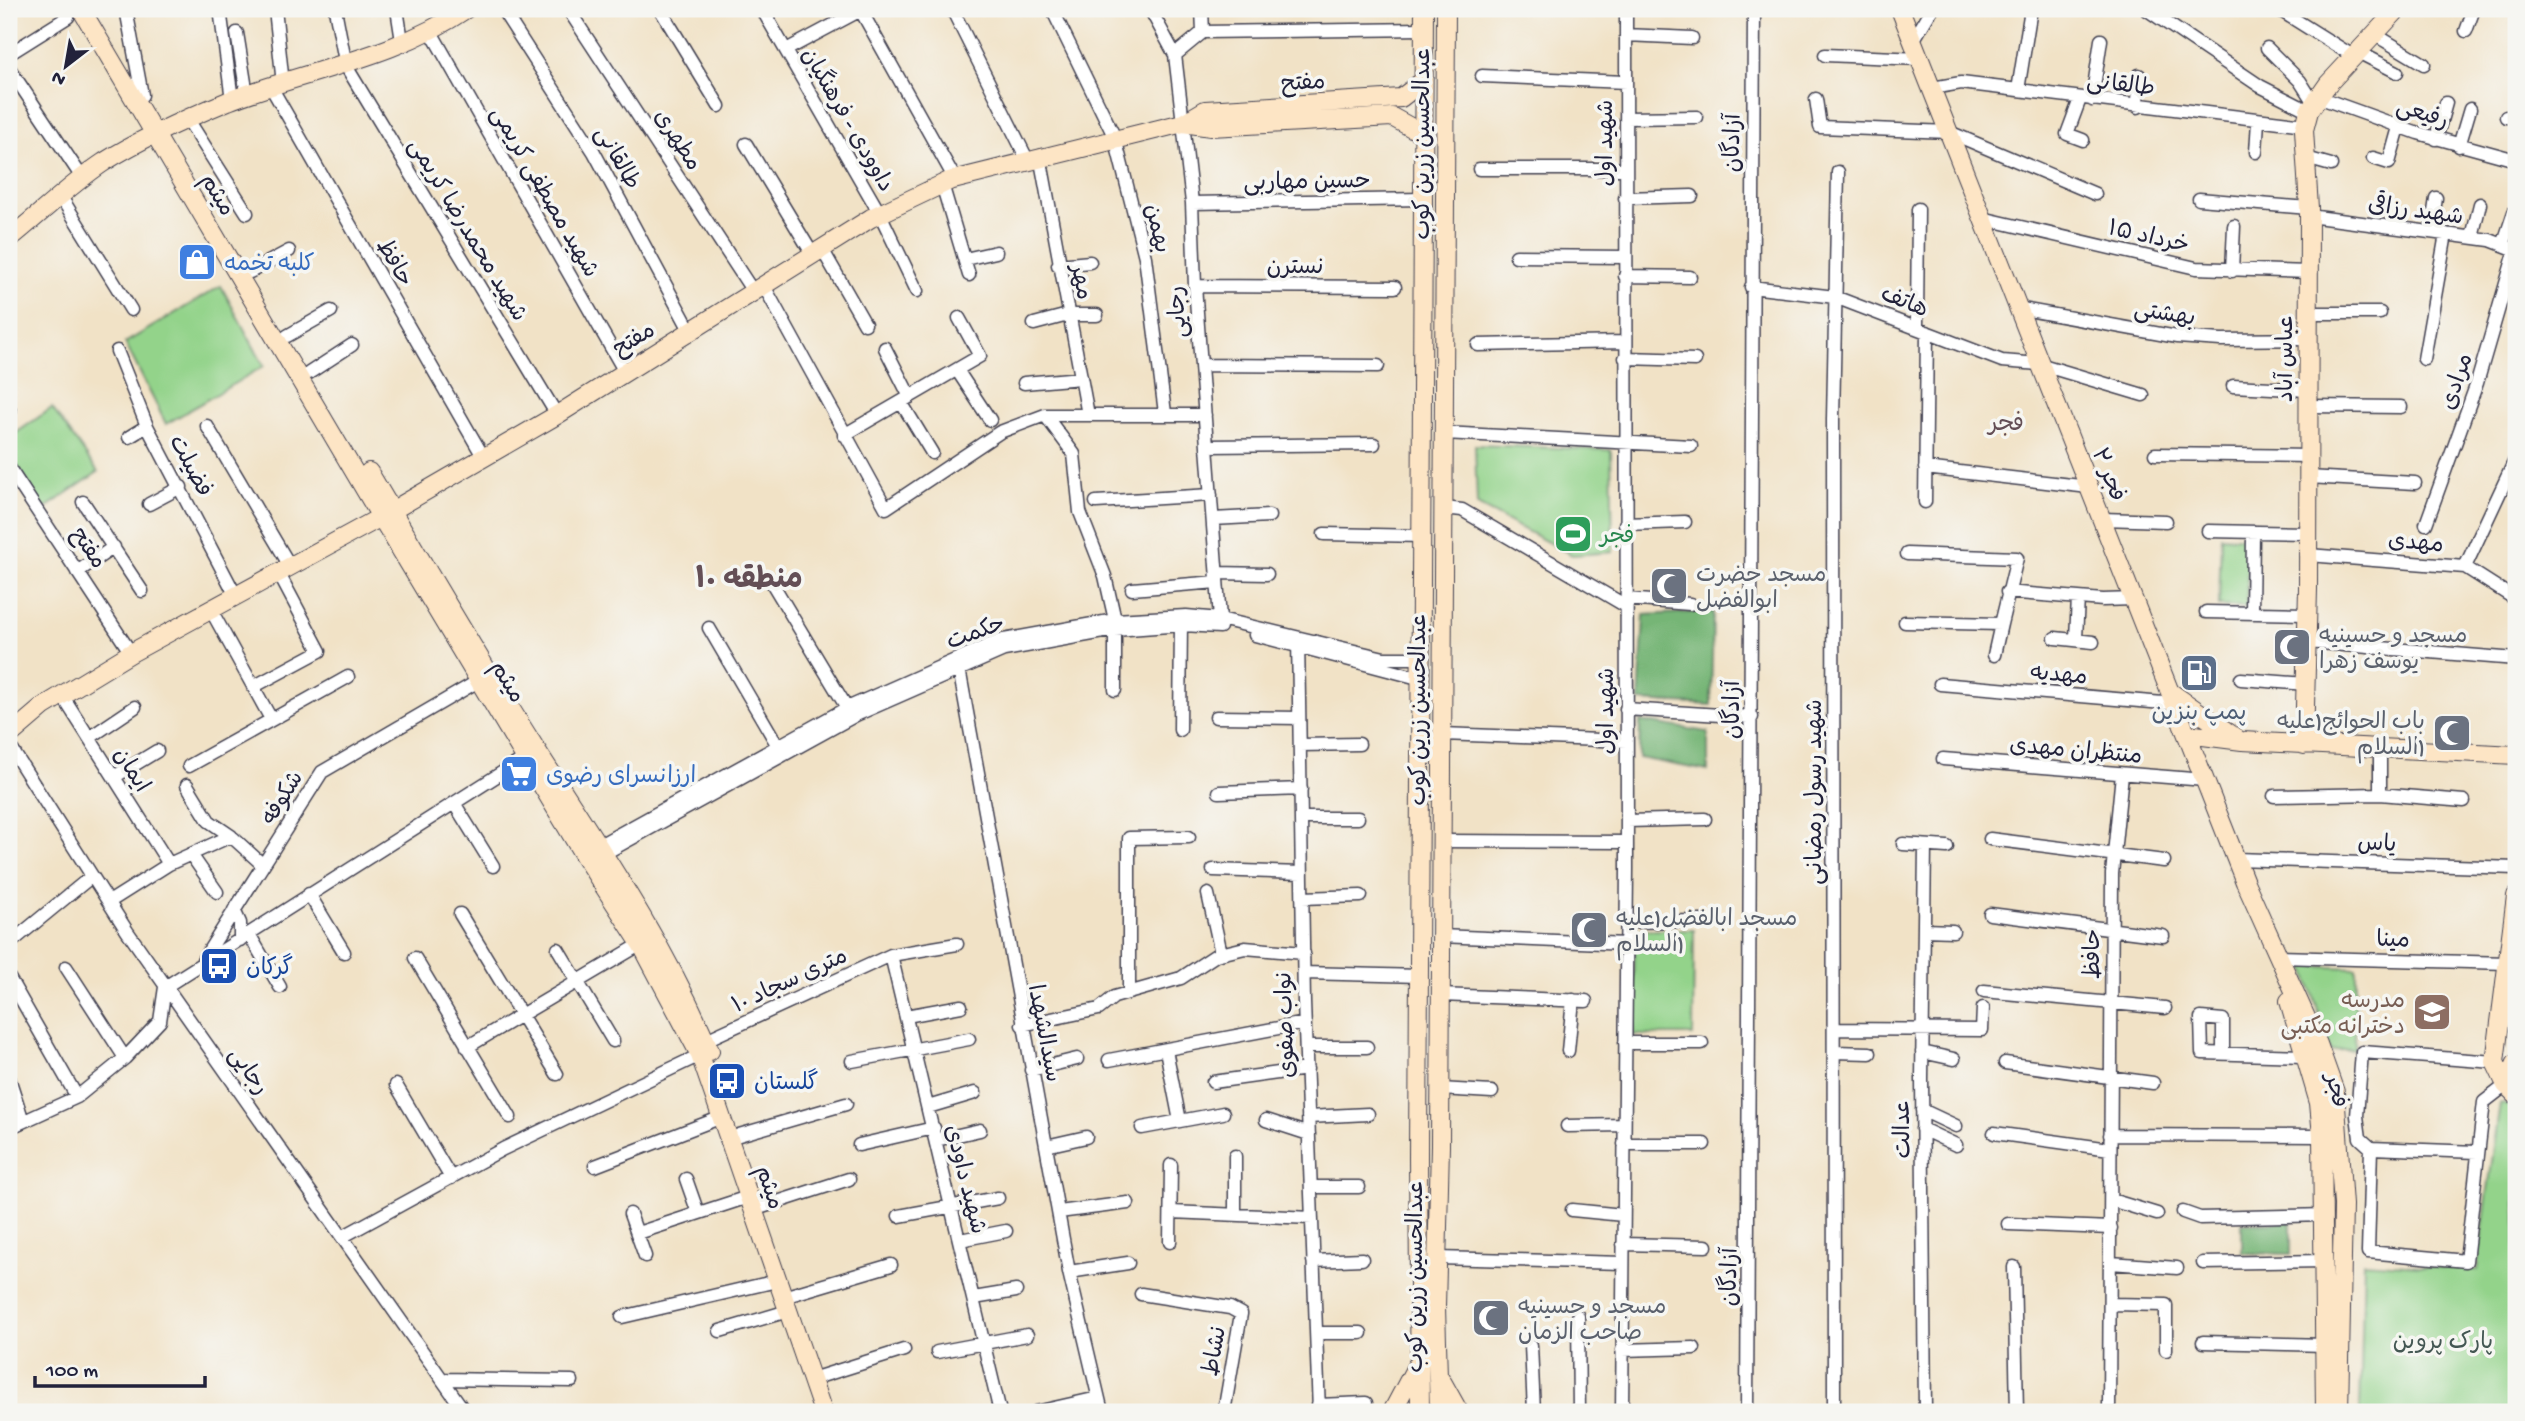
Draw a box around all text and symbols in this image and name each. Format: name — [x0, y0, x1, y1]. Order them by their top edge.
north arrow — [32, 32, 102, 102]
street label: داوودی - فرهنگیان — [794, 42, 901, 198]
street label: عبدالحسین زرین کوب — [1411, 48, 1438, 240]
text: N — [48, 65, 70, 91]
street label: طالقانی — [2085, 69, 2156, 104]
street label: مفتح — [1280, 70, 1326, 99]
street label: رفیعی — [2392, 94, 2451, 136]
street label: شهید اول — [1594, 100, 1621, 186]
street label: شهید مصطفی کریمی — [483, 102, 603, 283]
street label: مطهری — [646, 105, 706, 177]
street label: آزادگان — [1717, 112, 1749, 173]
street label: طالقانی — [587, 122, 645, 195]
street label: شهید محمدرضا کریمی — [401, 134, 531, 327]
street label: حسین مهاربی — [1243, 169, 1371, 198]
street label: میثم — [192, 170, 239, 222]
street label: شهید رزاقی — [2366, 188, 2466, 233]
street label: بهمن — [1137, 202, 1174, 256]
street label: ۱۵ خرداد — [2105, 216, 2191, 261]
street label: حافظ — [369, 235, 417, 292]
shop icon: کلبه تخمه — [176, 241, 218, 283]
place label: کلبه تخمه — [224, 252, 315, 279]
street label: نسترن — [1266, 255, 1324, 282]
street label: مهر — [1063, 261, 1096, 302]
street label: هاتف — [1876, 282, 1931, 325]
street label: رجایی — [1164, 285, 1195, 339]
street label: بهشتی — [2132, 297, 2197, 334]
street label: عباس آباد — [2272, 316, 2301, 402]
street label: مفتح — [609, 318, 661, 364]
street label: مرادی — [2436, 350, 2481, 414]
district label: فجر — [1986, 411, 2024, 440]
street label: فضیلت — [162, 431, 216, 502]
street label: فجر ۲ — [2084, 445, 2130, 506]
sports icon: فجر — [1552, 513, 1594, 555]
street label: مفتح — [63, 523, 111, 575]
place label: فجر — [1598, 524, 1634, 551]
street label: مهدی — [2387, 529, 2445, 560]
place label: مسجد حضرت ابوالفضل — [1696, 563, 1826, 616]
district label: منطقه ۱۰ — [695, 564, 803, 599]
mosque icon: مسجد حضرت ابوالفضل — [1648, 565, 1690, 607]
street label: حکمت — [943, 611, 1009, 657]
street label: عبدالحسین زرین کوب — [1407, 614, 1434, 806]
place label: مسجد و حسینیه یوسف زهرا — [2319, 624, 2467, 677]
mosque icon: مسجد و حسینیه یوسف زهرا — [2271, 626, 2313, 668]
fuel station icon: پمپ بنزین — [2178, 652, 2220, 694]
street label: میثم — [482, 657, 529, 709]
street label: مهدیه — [2029, 661, 2088, 692]
street label: شهید اول — [1595, 668, 1622, 754]
street label: آزادگان — [1718, 679, 1748, 739]
street label: شهید رسول رمضانی — [1803, 699, 1830, 885]
place label: پمپ بنزین — [2152, 701, 2246, 728]
place label: باب الحوائج(علیه السلام) — [2277, 710, 2425, 764]
mosque icon: باب الحوائج(علیه السلام) — [2431, 712, 2473, 754]
street label: منتظران مهدی — [2008, 733, 2143, 772]
street label: ایمان — [106, 744, 154, 798]
supermarket icon: ارزانسرای رضوی — [498, 753, 540, 795]
place label: ارزانسرای رضوی — [546, 764, 696, 791]
street label: شکوفه — [257, 767, 311, 831]
street label: یاس — [2357, 831, 2397, 860]
place label: مسجد ابالفضل(علیه السلام) — [1616, 907, 1797, 961]
mosque icon: مسجد ابالفضل(علیه السلام) — [1568, 909, 1610, 951]
street label: مینا — [2376, 927, 2410, 956]
street label: حافظ — [2081, 929, 2108, 979]
street label: ۱۰ متری سجاد — [728, 944, 853, 1021]
bus stop icon: گرکان — [198, 945, 240, 987]
place label: گرکان — [246, 953, 293, 983]
street label: نواب صفوی — [1272, 971, 1303, 1078]
street label: سیدالشهدا — [1020, 983, 1065, 1085]
place label: مدرسه دخترانه مکتبی — [2281, 989, 2405, 1042]
school or university icon: مدرسه دخترانه مکتبی — [2411, 991, 2453, 1033]
street label: رجایی — [221, 1043, 273, 1101]
bus stop icon: گلستان — [706, 1060, 748, 1102]
place label: گلستان — [754, 1068, 818, 1098]
street label: فجر — [2317, 1069, 2352, 1111]
street label: عدالت — [1890, 1099, 1919, 1159]
street label: شهید داودی — [937, 1122, 990, 1237]
street label: میثم — [747, 1163, 788, 1214]
street label: عبدالحسین زرین کوب — [1404, 1181, 1431, 1373]
street label: آزادگان — [1714, 1246, 1746, 1307]
place label: مسجد و حسینیه صاحب الزمان — [1518, 1295, 1666, 1348]
mosque icon: مسجد و حسینیه صاحب الزمان — [1470, 1297, 1512, 1339]
street label: نشاط — [1199, 1325, 1234, 1379]
park label: پارک پروین — [2393, 1330, 2493, 1357]
scale bar — [35, 1344, 205, 1388]
text: 100 m — [45, 1360, 98, 1385]

